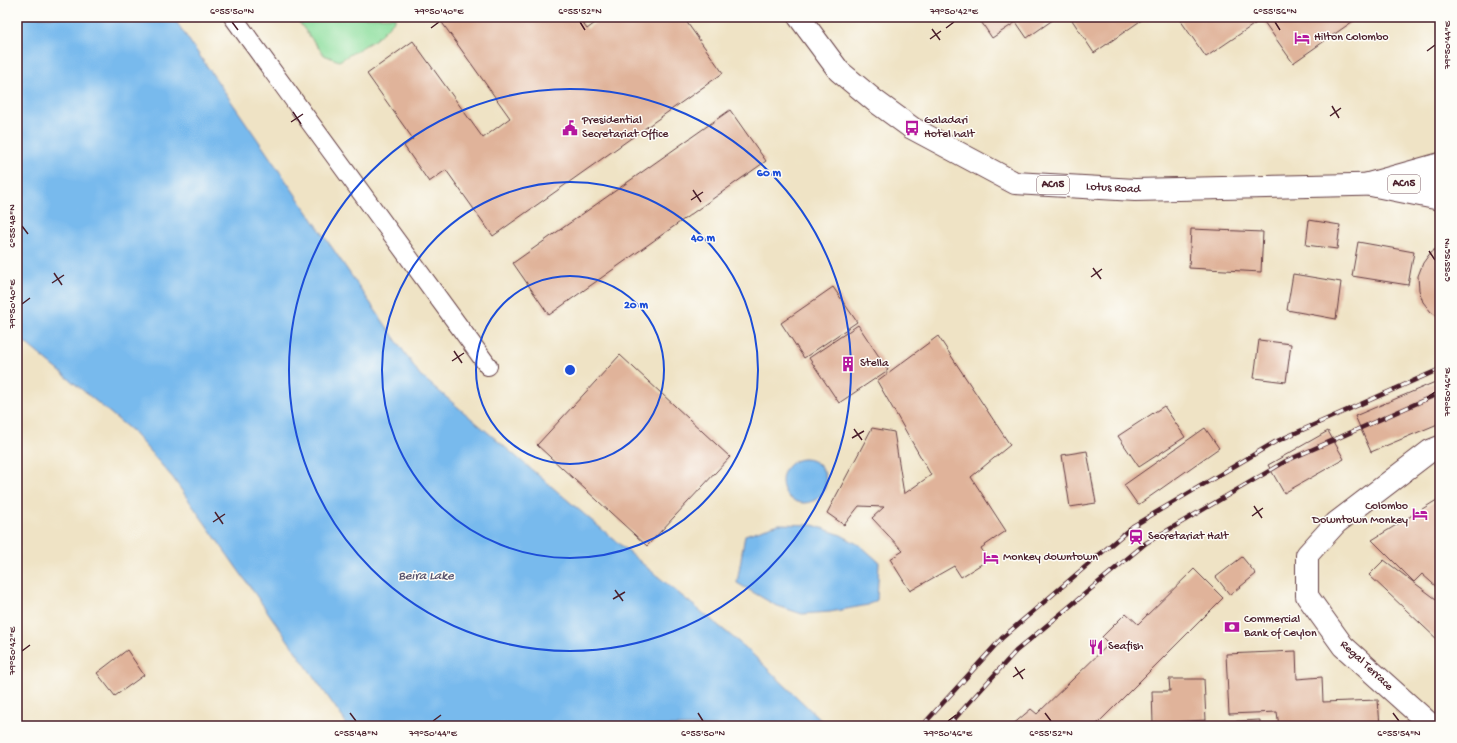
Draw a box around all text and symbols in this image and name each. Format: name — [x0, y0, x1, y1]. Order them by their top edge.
text: 6°55'50"N — [210, 6, 255, 18]
text: 79°50'40"E — [414, 6, 464, 18]
text: 6°55'52"N — [558, 6, 602, 18]
text: 79°50'42"E — [929, 6, 979, 18]
text: 6°55'56"N — [1253, 6, 1297, 18]
text: 79°50'44"E — [1442, 20, 1454, 70]
hotel icon: Hilton Colombo — [1293, 29, 1311, 47]
place label: Hilton Colombo — [1314, 31, 1388, 45]
place label: Presidential Secretariat Office — [581, 114, 669, 142]
place label: Galadari Hotel halt — [924, 114, 975, 142]
public building icon: Presidential Secretariat Office — [561, 119, 579, 137]
bus stop icon: Galadari Hotel halt — [903, 119, 921, 137]
text: 60 m — [757, 167, 782, 181]
road number: AC15 — [1388, 175, 1420, 193]
road number: AC15 — [1037, 176, 1069, 194]
street label: Lotus Road — [1085, 180, 1142, 197]
text: 6°55'48"N — [7, 204, 19, 248]
text: 40 m — [690, 232, 715, 246]
text: 6°55'56"N — [1442, 238, 1454, 282]
text: 79°50'40"E — [7, 279, 19, 329]
text: 20 m — [624, 299, 649, 313]
building icon: Stella — [839, 355, 857, 373]
place label: Stella — [860, 357, 889, 371]
centre of rings — [563, 363, 577, 377]
text: 79°50'46"E — [1442, 367, 1454, 417]
place label: Colombo Downtown Monkey — [1311, 500, 1408, 528]
hotel icon: Colombo Downtown Monkey — [1411, 505, 1429, 523]
station icon: Secretariat Halt — [1127, 528, 1145, 546]
place label: Secretariat Halt — [1148, 530, 1229, 544]
hotel icon: Monkey downtown — [982, 549, 1000, 567]
place label: Monkey downtown — [1003, 551, 1098, 565]
water label: Beira Lake — [398, 569, 455, 584]
place label: Commercial Bank of Ceylon — [1243, 613, 1317, 641]
bank icon: Commercial Bank of Ceylon — [1223, 618, 1241, 636]
text: 79°50'42"E — [7, 626, 19, 676]
restaurant icon: Seafish — [1087, 638, 1105, 656]
street label: Regal Terrace — [1336, 638, 1396, 695]
place label: Seafish — [1108, 640, 1144, 654]
text: 6°55'48"N — [334, 728, 378, 740]
text: 79°50'44"E — [408, 728, 458, 740]
text: 6°55'50"N — [681, 728, 726, 740]
text: 79°50'46"E — [923, 728, 973, 740]
text: 6°55'52"N — [1029, 728, 1073, 740]
text: 6°55'54"N — [1377, 728, 1421, 740]

